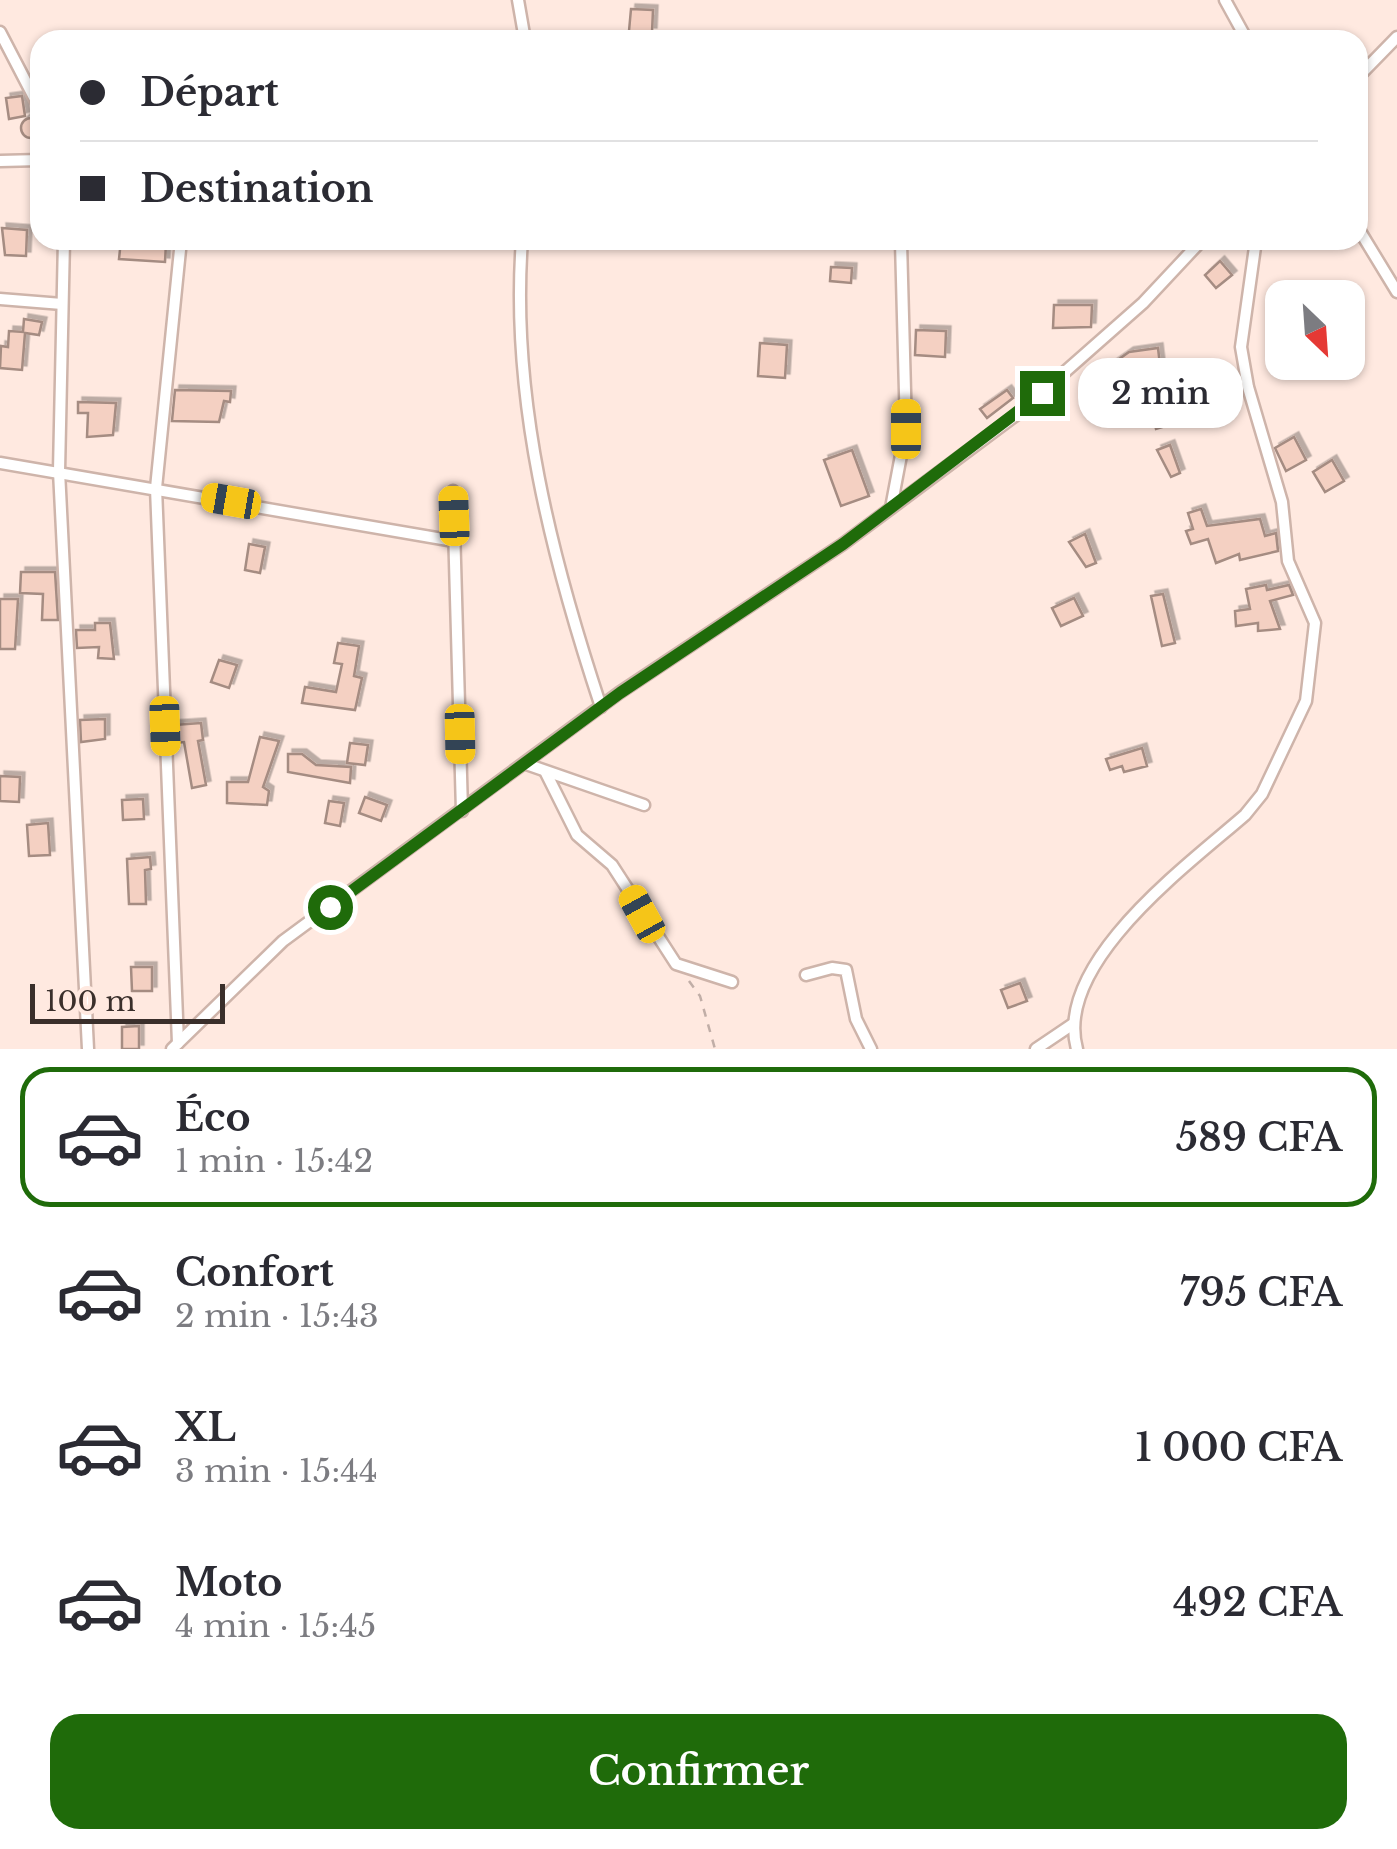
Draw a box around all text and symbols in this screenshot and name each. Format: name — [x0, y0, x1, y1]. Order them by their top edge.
text: Départ — [140, 69, 279, 116]
text: Destination — [140, 165, 373, 212]
north arrow — [1265, 280, 1365, 380]
map controls — [1265, 280, 1365, 380]
callout: 2 min — [1077, 358, 1242, 428]
route end — [1020, 371, 1065, 416]
text: 2 min — [1111, 373, 1210, 413]
car — [891, 399, 921, 459]
car — [199, 481, 263, 521]
car — [438, 485, 470, 547]
car — [149, 695, 181, 757]
car — [444, 704, 476, 764]
car — [614, 880, 670, 948]
route start — [308, 885, 353, 930]
scale bar — [30, 979, 225, 1024]
text: 100 m — [45, 984, 136, 1019]
icon: car — [55, 1092, 145, 1182]
text: Éco — [175, 1094, 251, 1141]
text: 589 CFA — [1176, 1114, 1342, 1161]
text: 1 min · 15:42 — [175, 1141, 373, 1181]
icon: car — [55, 1247, 145, 1337]
text: Confort — [175, 1249, 334, 1296]
text: 795 CFA — [1180, 1269, 1342, 1316]
text: 2 min · 15:43 — [175, 1296, 379, 1336]
icon: car — [55, 1402, 145, 1492]
text: XL — [175, 1404, 236, 1451]
text: 1 000 CFA — [1135, 1424, 1342, 1471]
text: 3 min · 15:44 — [175, 1451, 378, 1491]
icon: car — [55, 1557, 145, 1647]
text: Moto — [175, 1559, 282, 1606]
text: 492 CFA — [1173, 1579, 1342, 1626]
text: 4 min · 15:45 — [175, 1606, 376, 1646]
button: Confirmer — [50, 1714, 1347, 1829]

